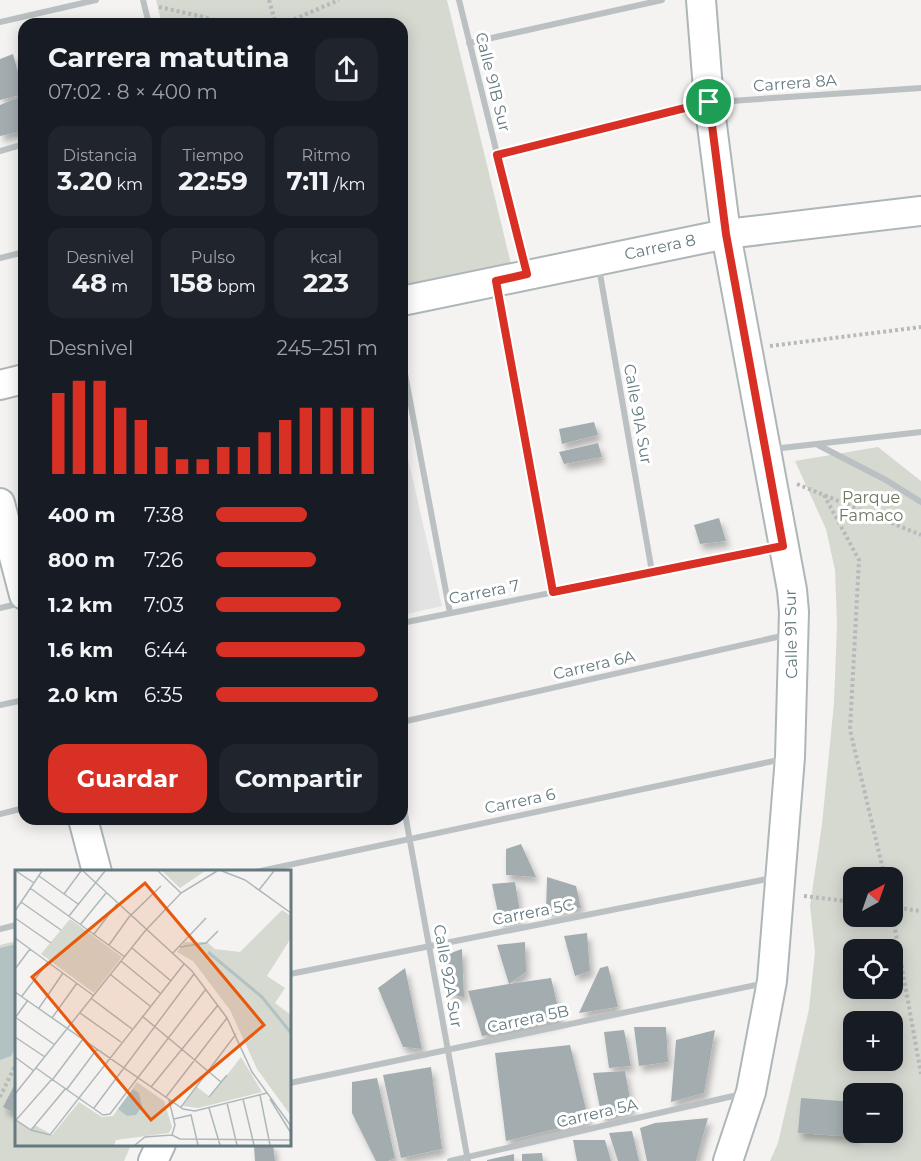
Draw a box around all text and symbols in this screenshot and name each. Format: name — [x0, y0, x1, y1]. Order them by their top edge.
street label: Calle 91B Sur — [471, 30, 515, 134]
button: share — [315, 38, 378, 101]
text: Carrera matutina — [48, 41, 289, 74]
street label: Carrera 8A — [753, 71, 838, 95]
pin — [683, 76, 734, 127]
text: 07:02 · 8 × 400 m — [48, 80, 218, 104]
icon: arrive — [692, 85, 725, 118]
text: Distancia — [63, 146, 137, 165]
text: Tiempo — [182, 146, 244, 165]
text: Ritmo — [301, 146, 351, 165]
text: 3.20 — [57, 165, 112, 197]
text: 22:59 — [178, 165, 248, 197]
text: 7:11 — [287, 165, 329, 197]
text: km — [112, 175, 143, 194]
text: /km — [329, 175, 365, 194]
street label: Carrera 8 — [623, 230, 697, 264]
text: Desnivel — [66, 248, 134, 267]
text: Pulso — [191, 248, 235, 267]
text: kcal — [310, 248, 342, 267]
text: 48 — [72, 267, 107, 299]
text: 158 — [170, 267, 213, 299]
text: 223 — [303, 267, 349, 299]
text: m — [107, 277, 128, 296]
text: bpm — [213, 277, 256, 296]
text: Desnivel — [48, 336, 133, 360]
text: 245–251 m — [276, 336, 378, 360]
street label: Calle 91A Sur — [620, 362, 656, 466]
park label: Parque Famaco — [839, 488, 903, 525]
text: 400 m — [48, 503, 116, 527]
text: 7:38 — [144, 503, 184, 527]
text: 800 m — [48, 548, 115, 572]
text: 7:26 — [144, 548, 183, 572]
street label: Carrera 7 — [447, 576, 521, 608]
street label: Calle 91 Sur — [781, 589, 801, 679]
text: 1.2 km — [48, 593, 113, 617]
text: 7:03 — [144, 593, 184, 617]
text: 1.6 km — [48, 638, 113, 662]
text: 6:44 — [144, 638, 187, 662]
street label: Carrera 6A — [551, 646, 637, 684]
text: 2.0 km — [48, 683, 118, 707]
text: 6:35 — [144, 683, 183, 707]
button: Guardar — [48, 744, 207, 813]
button: Compartir — [219, 744, 378, 813]
street label: Carrera 6 — [483, 784, 557, 818]
north arrow — [843, 867, 903, 927]
map controls — [843, 867, 903, 1143]
inset map — [15, 870, 291, 1146]
street label: Carrera 5C — [491, 895, 575, 929]
street label: Calle 92A Sur — [430, 923, 466, 1029]
button: locate — [843, 939, 903, 999]
street label: Carrera 5B — [485, 1001, 571, 1037]
button: + — [843, 1011, 903, 1071]
button: − — [843, 1083, 903, 1143]
street label: Carrera 5A — [555, 1094, 640, 1132]

